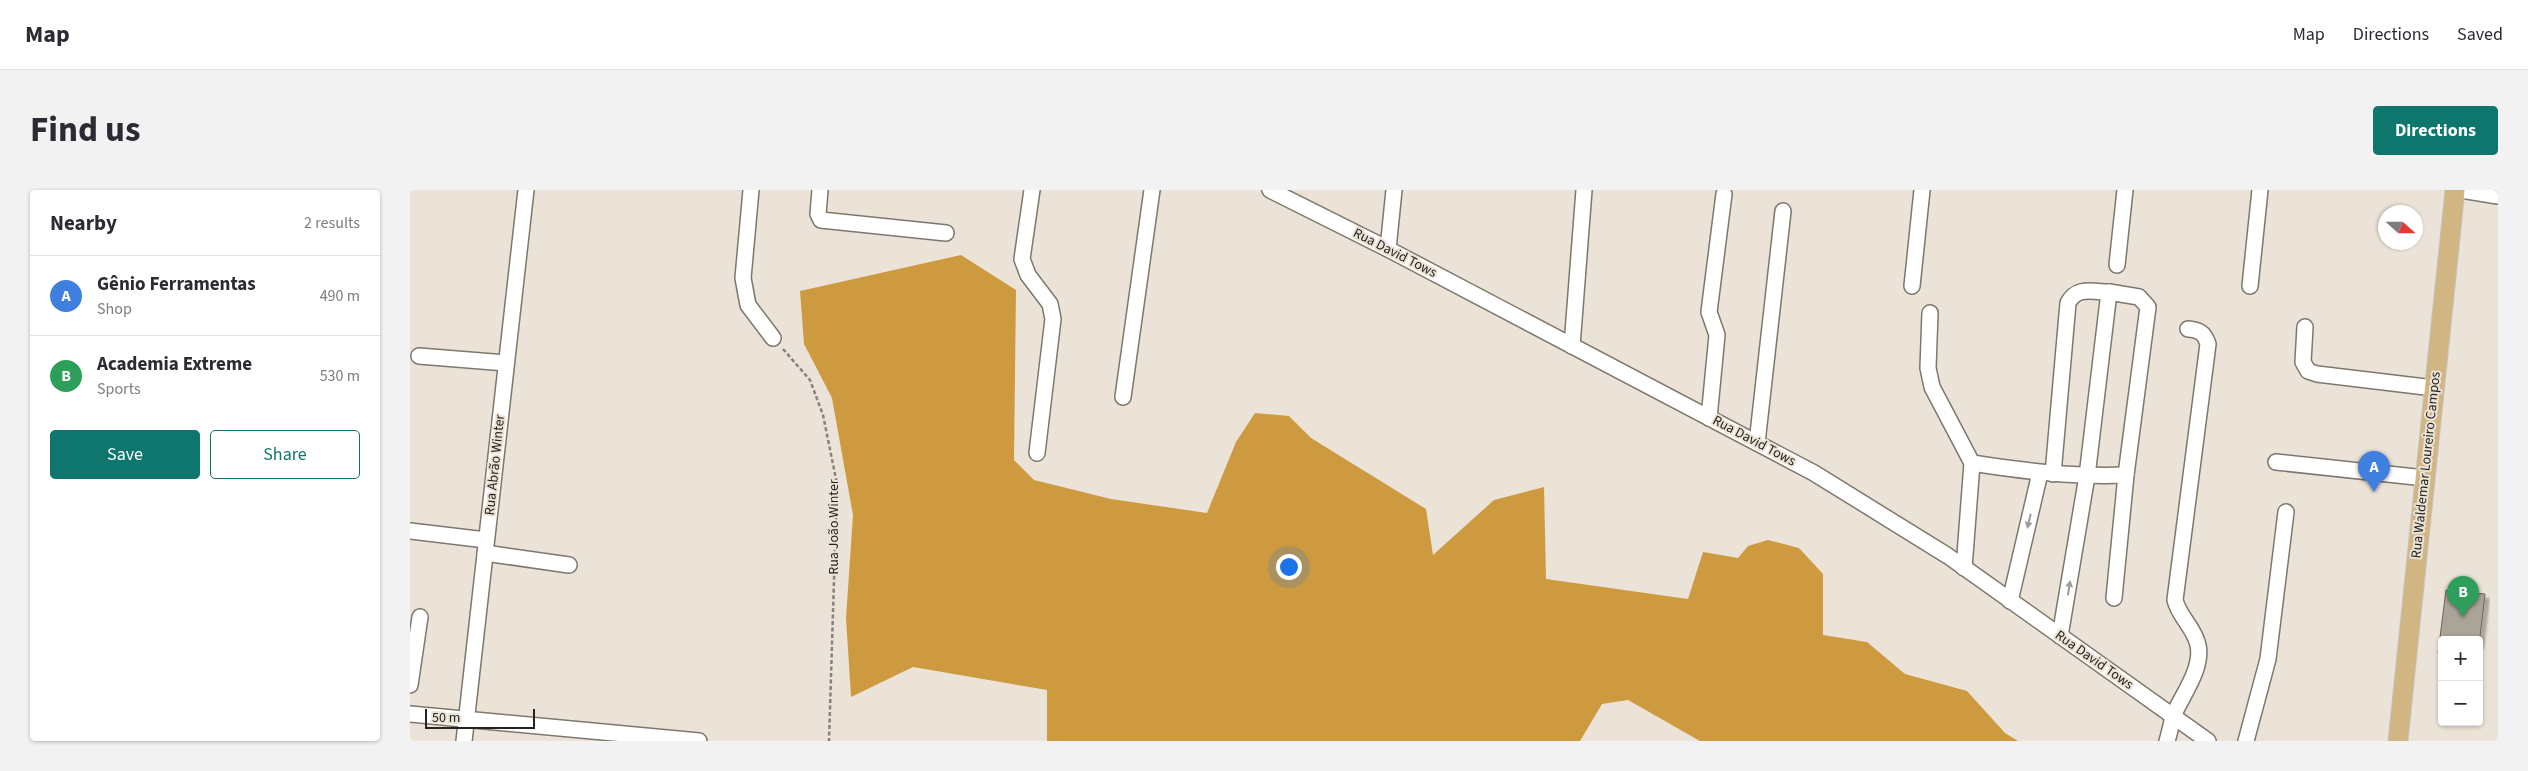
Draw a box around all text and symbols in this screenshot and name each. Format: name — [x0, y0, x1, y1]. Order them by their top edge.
text: Map — [25, 17, 70, 52]
text: Map — [2293, 22, 2325, 47]
text: Directions — [2353, 22, 2429, 47]
text: Saved — [2457, 22, 2503, 47]
text: Find us — [30, 105, 140, 155]
button: Directions — [2373, 106, 2498, 155]
north arrow — [2378, 205, 2423, 250]
text: Nearby — [50, 208, 117, 238]
text: 2 results — [304, 212, 360, 234]
street label: Rua David Tows — [1350, 223, 1441, 283]
text: Gênio Ferramentas — [97, 271, 256, 298]
text: A — [61, 285, 71, 307]
text: 490 m — [320, 285, 360, 307]
text: Shop — [97, 298, 132, 320]
text: Academia Extreme — [97, 351, 252, 378]
text: B — [61, 365, 71, 387]
text: 530 m — [320, 365, 360, 387]
street label: Rua Waldemar Loureiro Campos — [2406, 370, 2446, 559]
text: Sports — [97, 378, 141, 400]
street label: Rua David Tows — [1709, 411, 1799, 471]
street label: Rua Abrão Winter — [480, 413, 510, 516]
button: Save — [50, 430, 200, 479]
button: Share — [210, 430, 360, 479]
pin: A — [2358, 451, 2390, 492]
street label: Rua João Winter — [824, 479, 844, 575]
one-way arrow — [2025, 513, 2033, 528]
your location — [1276, 554, 1302, 580]
pin: B — [2447, 576, 2479, 617]
one-way arrow — [2065, 580, 2073, 596]
street label: Rua David Tows — [2051, 626, 2137, 695]
map controls — [2438, 636, 2483, 726]
button: + — [2438, 636, 2483, 681]
button: − — [2438, 681, 2483, 726]
scale bar — [425, 706, 535, 729]
text: 50 m — [432, 708, 460, 728]

